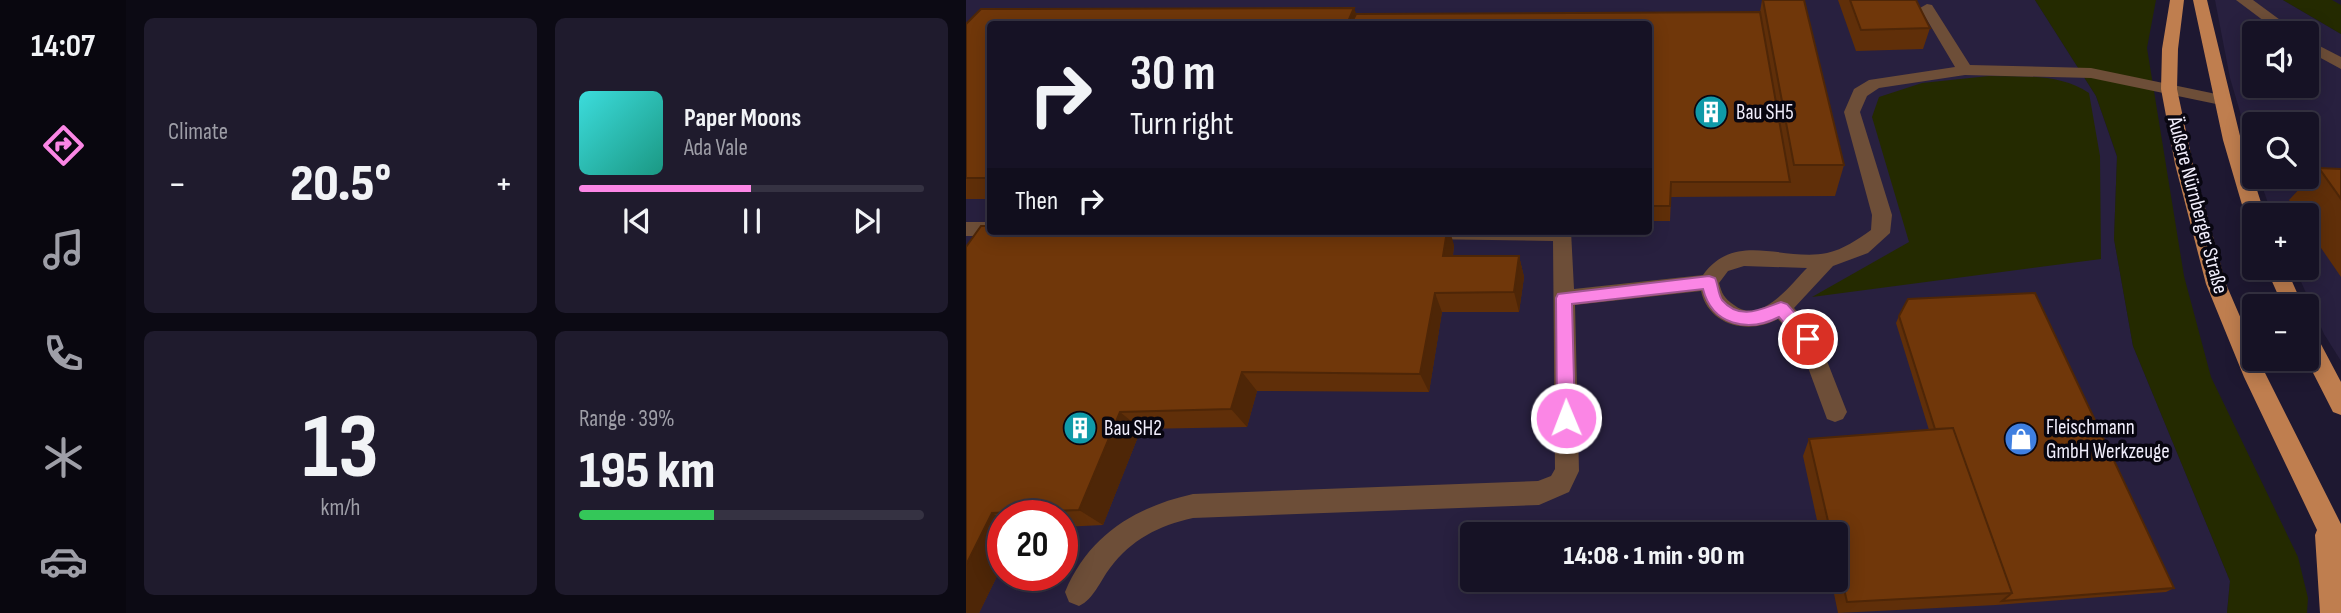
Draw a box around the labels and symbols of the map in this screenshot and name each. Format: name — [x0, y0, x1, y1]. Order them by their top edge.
building icon: Bau SH5 — [1692, 93, 1730, 131]
place label: Bau SH5 — [1736, 100, 1794, 125]
street label: Äußere Nürnberger Straße — [2162, 113, 2233, 296]
pin — [1778, 309, 1838, 369]
position arrow — [1529, 381, 1603, 455]
building icon: Bau SH2 — [1061, 409, 1099, 447]
place label: Fleischmann GmbH Werkzeuge — [2046, 415, 2170, 464]
place label: Bau SH2 — [1104, 416, 1162, 441]
shop icon: Fleischmann GmbH Werkzeuge — [2002, 420, 2040, 458]
speed limit sign: 20 — [987, 500, 1078, 591]

